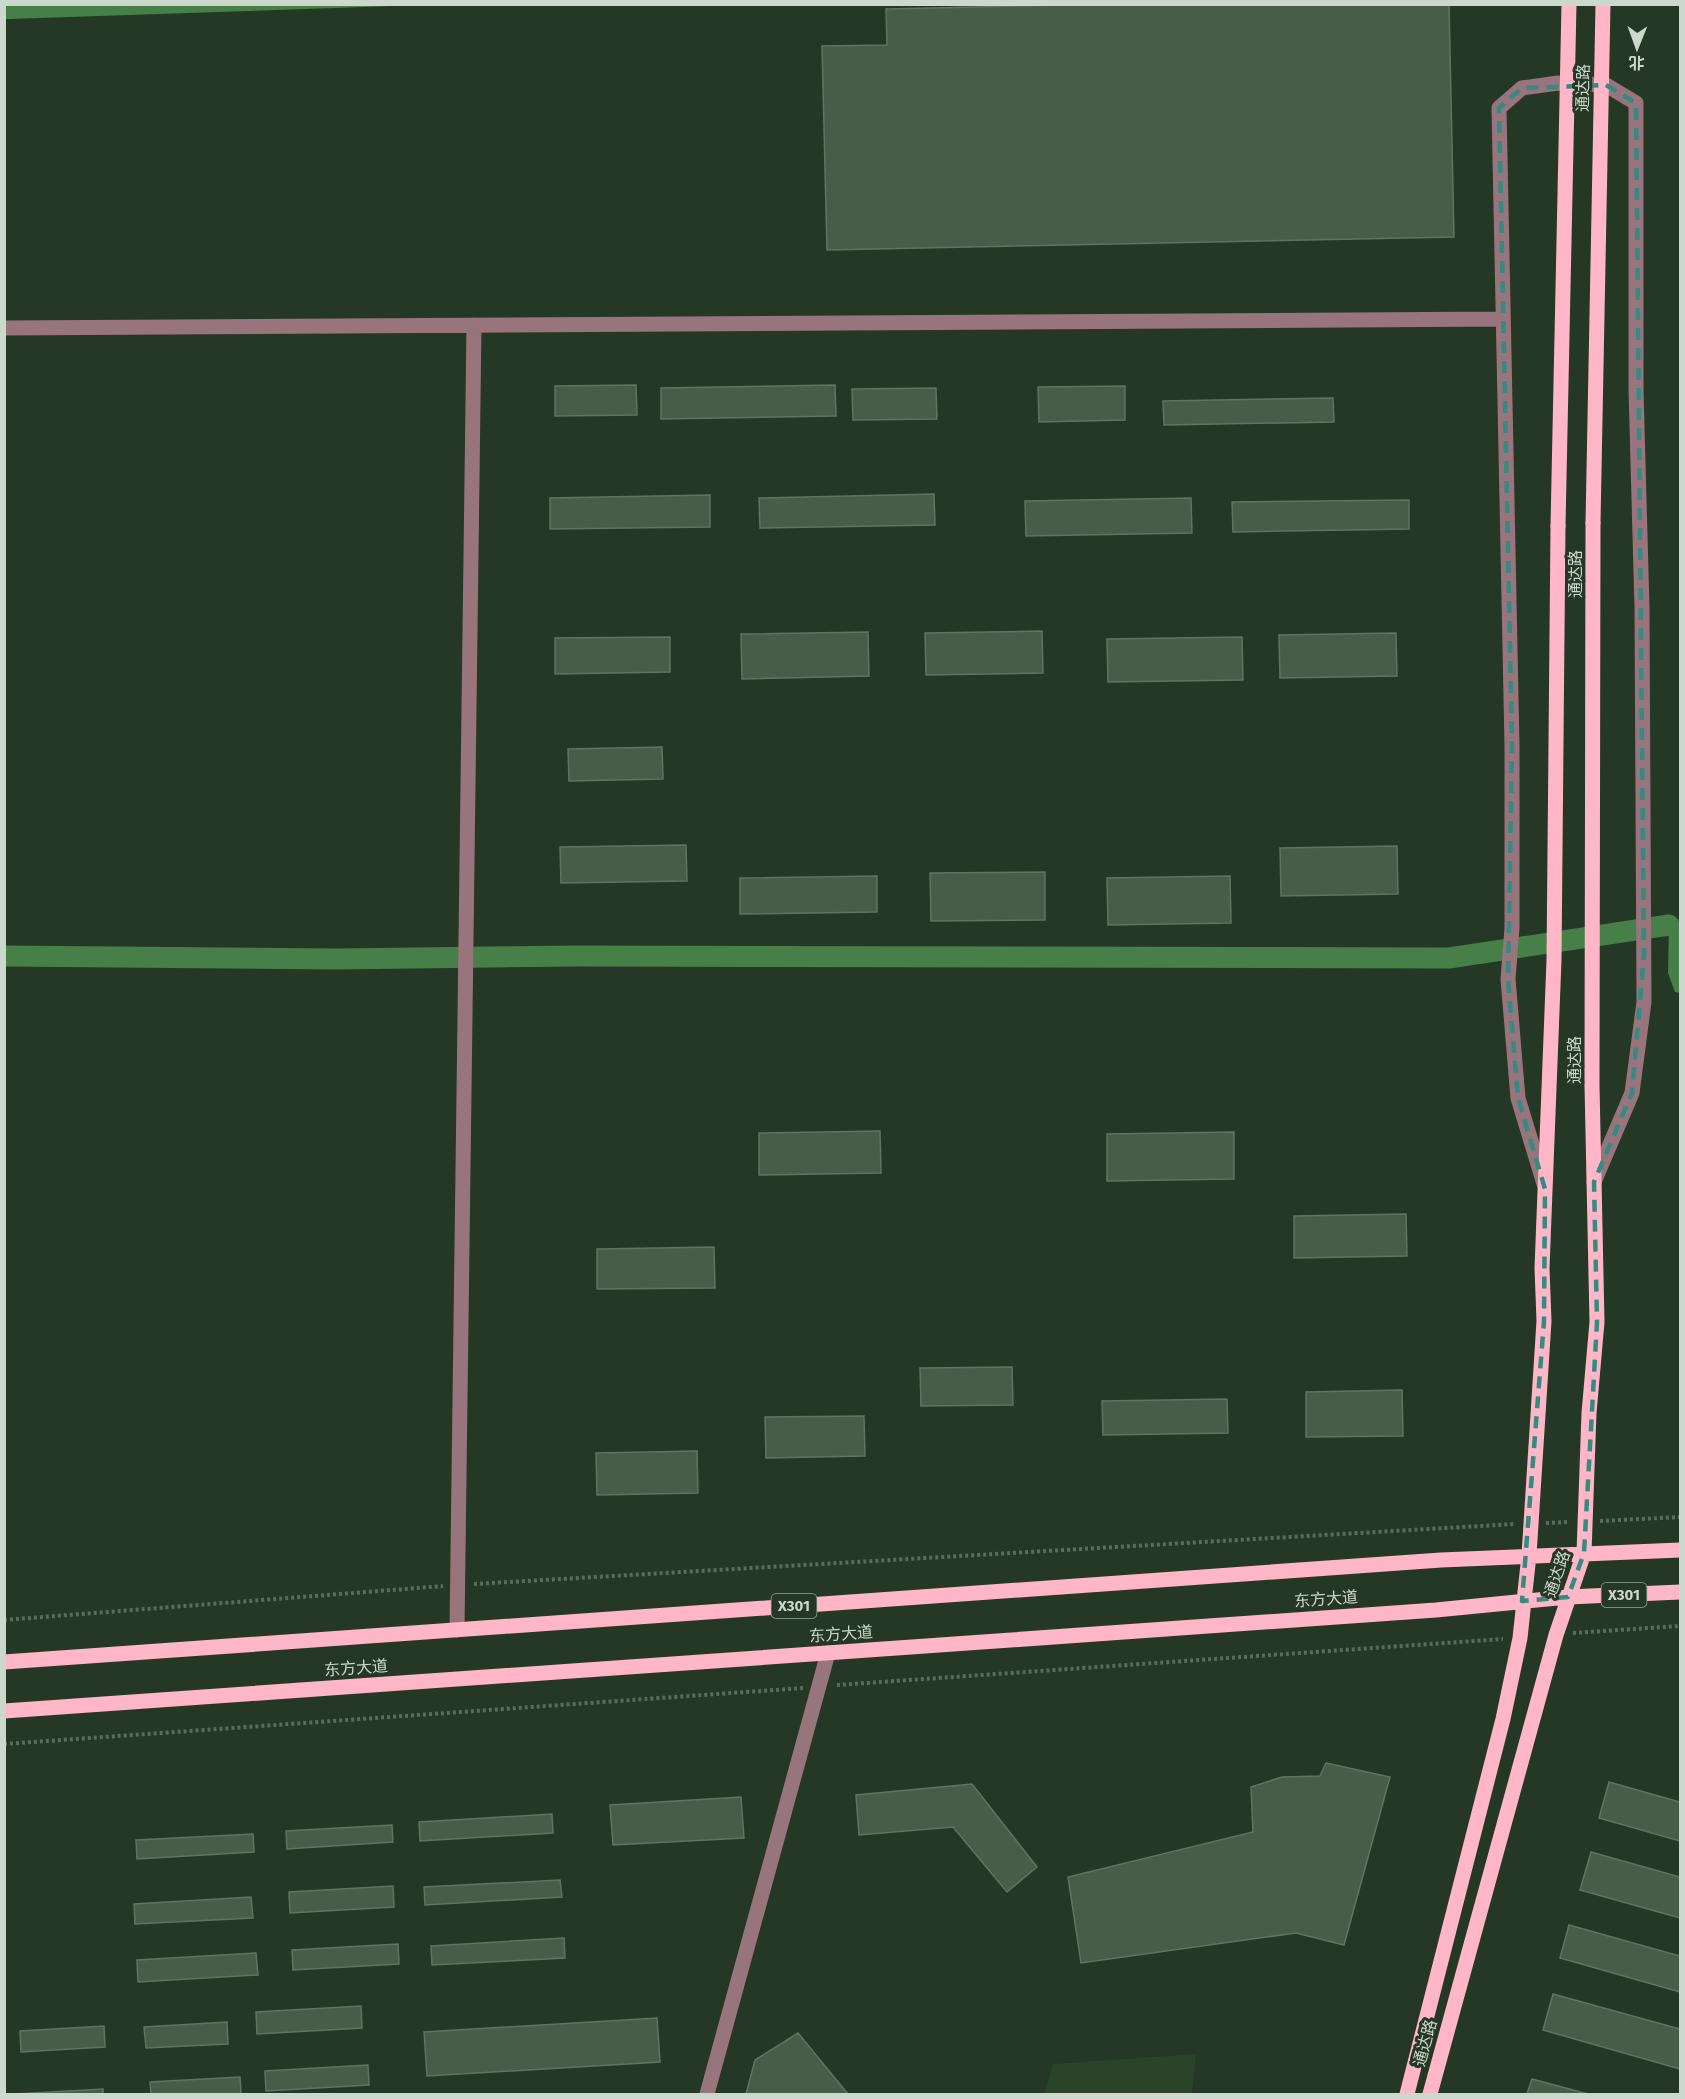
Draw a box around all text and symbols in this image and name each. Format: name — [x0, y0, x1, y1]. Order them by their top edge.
north arrow — [1607, 18, 1667, 78]
text: 北 — [1629, 53, 1645, 72]
street label: 通达路 — [1573, 64, 1593, 112]
street label: 通达路 — [1566, 550, 1585, 598]
street label: 通达路 — [1565, 1036, 1584, 1084]
street label: 通达路 — [1540, 1548, 1574, 1600]
road number: X301 — [1602, 1583, 1646, 1607]
street label: 东方大道 — [1293, 1587, 1359, 1611]
road number: X301 — [772, 1594, 816, 1618]
street label: 东方大道 — [808, 1622, 874, 1646]
street label: 东方大道 — [323, 1656, 389, 1680]
street label: 通达路 — [1410, 2017, 1440, 2069]

